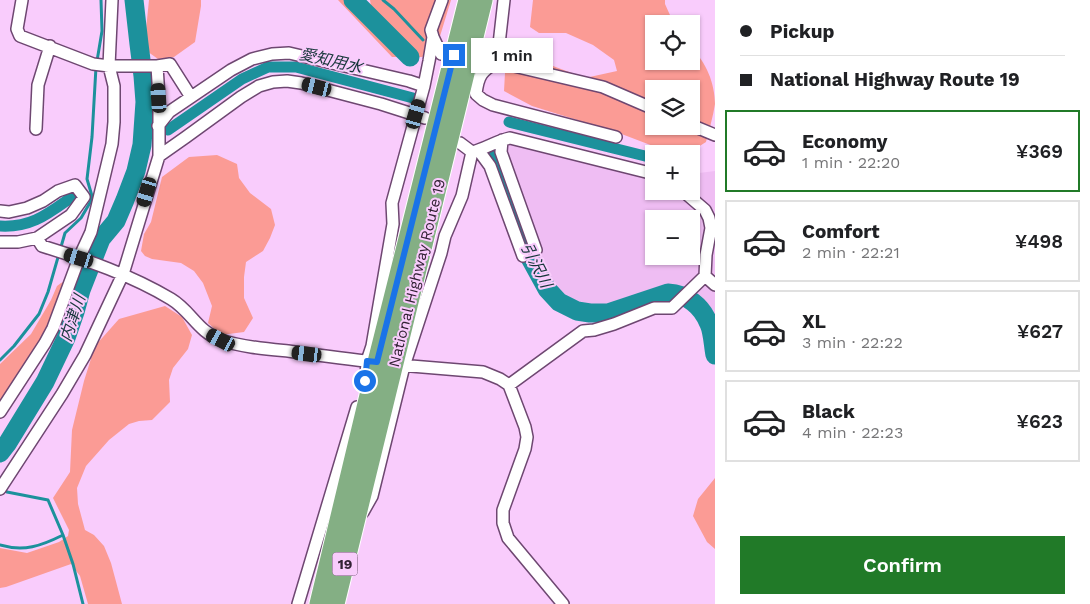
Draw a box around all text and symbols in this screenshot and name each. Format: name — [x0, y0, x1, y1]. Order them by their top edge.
map controls — [645, 15, 700, 265]
button: locate — [645, 15, 700, 70]
text: Pickup — [770, 20, 834, 43]
callout: 1 min — [472, 38, 554, 72]
water label: 愛知用水 — [298, 44, 366, 77]
route end — [443, 44, 465, 66]
text: 1 min — [491, 46, 533, 65]
text: National Highway Route 19 — [770, 68, 1020, 91]
car — [300, 76, 333, 98]
button: layers — [645, 80, 700, 135]
car — [150, 83, 167, 113]
car — [404, 98, 427, 130]
icon: car — [742, 129, 787, 174]
text: Economy — [802, 130, 887, 153]
text: ¥369 — [1016, 140, 1063, 163]
button: + — [645, 145, 700, 200]
text: 1 min · 22:20 — [802, 153, 900, 172]
car — [135, 175, 158, 209]
street label: National Highway Route 19 — [385, 177, 449, 369]
button: − — [645, 210, 700, 265]
icon: car — [742, 219, 787, 264]
text: Comfort — [802, 220, 880, 243]
text: ¥498 — [1015, 230, 1063, 253]
water label: 引沢川 — [517, 240, 557, 293]
text: 2 min · 22:21 — [802, 243, 900, 262]
car — [62, 246, 95, 270]
water label: 内津川 — [56, 290, 90, 344]
icon: car — [742, 309, 787, 354]
text: XL — [802, 310, 826, 333]
text: ¥627 — [1017, 320, 1063, 343]
car — [204, 326, 237, 354]
text: 3 min · 22:22 — [802, 333, 903, 352]
car — [291, 345, 322, 363]
route start — [354, 370, 376, 392]
icon: car — [742, 399, 787, 444]
text: Black — [802, 400, 855, 423]
text: ¥623 — [1017, 410, 1063, 433]
text: 4 min · 22:23 — [802, 423, 903, 442]
button: Confirm — [740, 536, 1065, 594]
road number: 19 — [332, 552, 358, 576]

